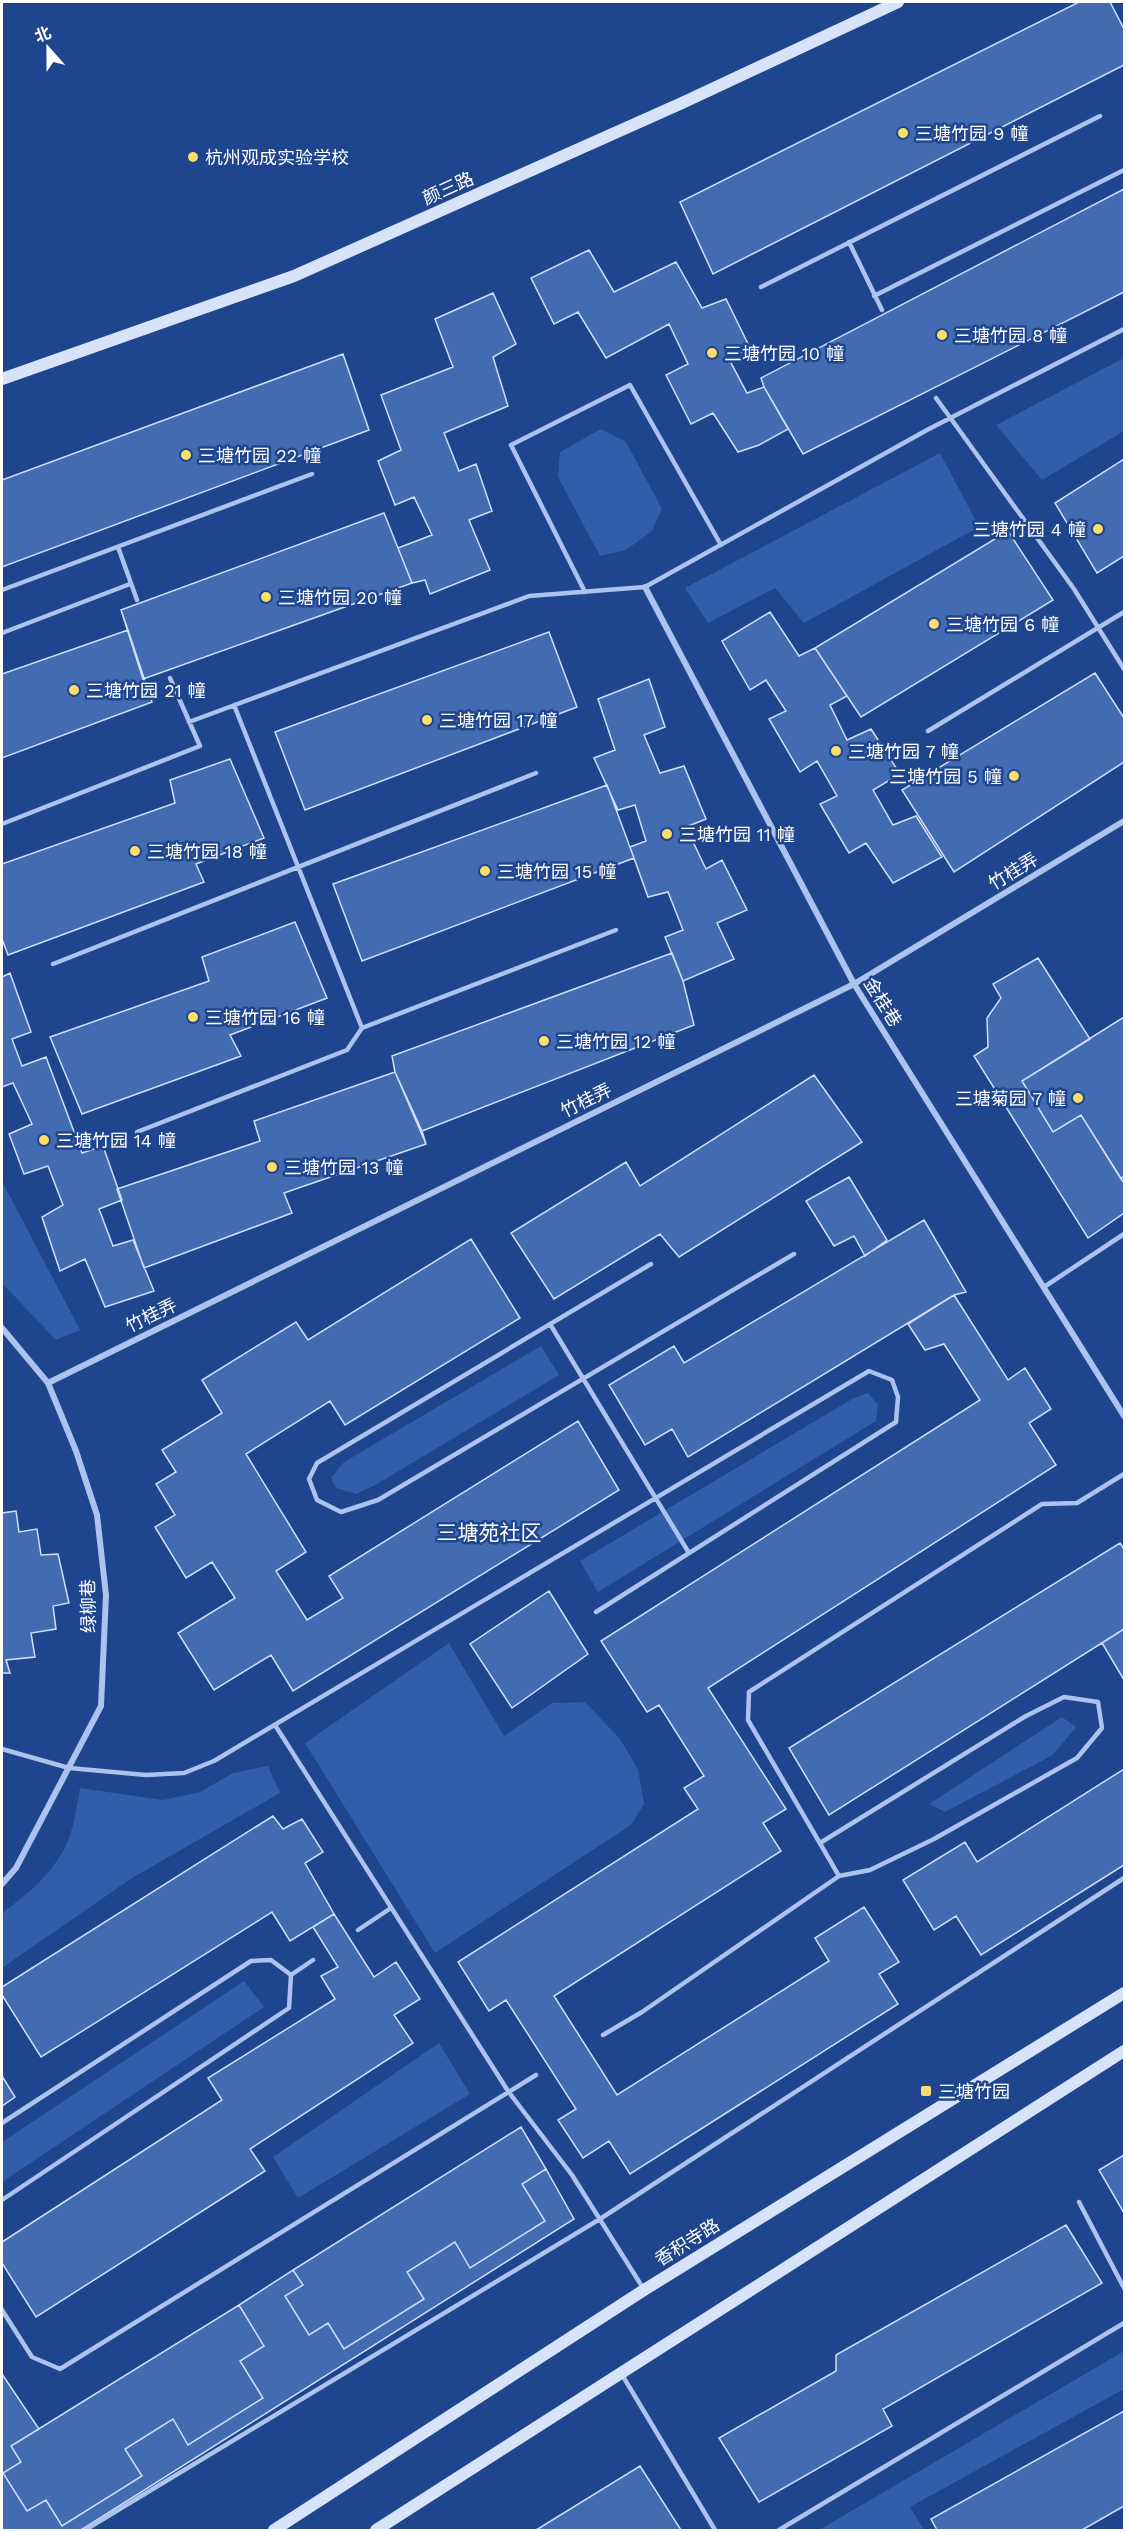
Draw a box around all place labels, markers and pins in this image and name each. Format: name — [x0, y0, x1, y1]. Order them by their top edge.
place label: 三塘竹园 9 幢 — [915, 123, 1028, 144]
marker: 三塘竹园 9 幢 — [896, 126, 910, 140]
place label: 杭州观成实验学校 — [205, 147, 349, 168]
marker: 杭州观成实验学校 — [186, 150, 200, 164]
place label: 三塘竹园 8 幢 — [954, 325, 1067, 346]
marker: 三塘竹园 8 幢 — [935, 328, 949, 342]
place label: 三塘竹园 10 幢 — [724, 343, 844, 364]
marker: 三塘竹园 10 幢 — [705, 346, 719, 360]
place label: 三塘竹园 22 幢 — [198, 445, 321, 466]
marker: 三塘竹园 22 幢 — [179, 448, 193, 462]
place label: 三塘竹园 4 幢 — [973, 519, 1086, 540]
marker: 三塘竹园 4 幢 — [1091, 522, 1105, 536]
place label: 三塘竹园 20 幢 — [278, 587, 402, 608]
marker: 三塘竹园 20 幢 — [259, 590, 273, 604]
place label: 三塘竹园 6 幢 — [946, 614, 1059, 635]
marker: 三塘竹园 6 幢 — [927, 617, 941, 631]
place label: 三塘竹园 21 幢 — [86, 680, 206, 701]
marker: 三塘竹园 21 幢 — [67, 683, 81, 697]
place label: 三塘竹园 17 幢 — [439, 710, 558, 731]
marker: 三塘竹园 17 幢 — [420, 713, 434, 727]
place label: 三塘竹园 7 幢 — [848, 741, 959, 762]
marker: 三塘竹园 7 幢 — [829, 744, 843, 758]
place label: 三塘竹园 5 幢 — [889, 766, 1002, 787]
marker: 三塘竹园 5 幢 — [1007, 769, 1021, 783]
place label: 三塘竹园 11 幢 — [679, 824, 795, 845]
marker: 三塘竹园 11 幢 — [660, 827, 674, 841]
place label: 三塘竹园 18 幢 — [147, 841, 267, 862]
marker: 三塘竹园 18 幢 — [128, 844, 142, 858]
place label: 三塘竹园 15 幢 — [497, 861, 616, 882]
marker: 三塘竹园 15 幢 — [478, 864, 492, 878]
place label: 三塘竹园 16 幢 — [205, 1007, 325, 1028]
marker: 三塘竹园 16 幢 — [186, 1010, 200, 1024]
place label: 三塘竹园 12 幢 — [556, 1031, 675, 1052]
marker: 三塘竹园 12 幢 — [537, 1034, 551, 1048]
place label: 三塘菊园 7 幢 — [955, 1088, 1066, 1109]
marker: 三塘菊园 7 幢 — [1071, 1091, 1085, 1105]
place label: 三塘竹园 14 幢 — [56, 1130, 176, 1151]
marker: 三塘竹园 14 幢 — [37, 1133, 51, 1147]
place label: 三塘竹园 13 幢 — [284, 1157, 403, 1178]
marker: 三塘竹园 13 幢 — [265, 1160, 279, 1174]
place label: 三塘竹园 — [938, 2081, 1010, 2102]
marker: 三塘竹园 — [919, 2084, 933, 2098]

